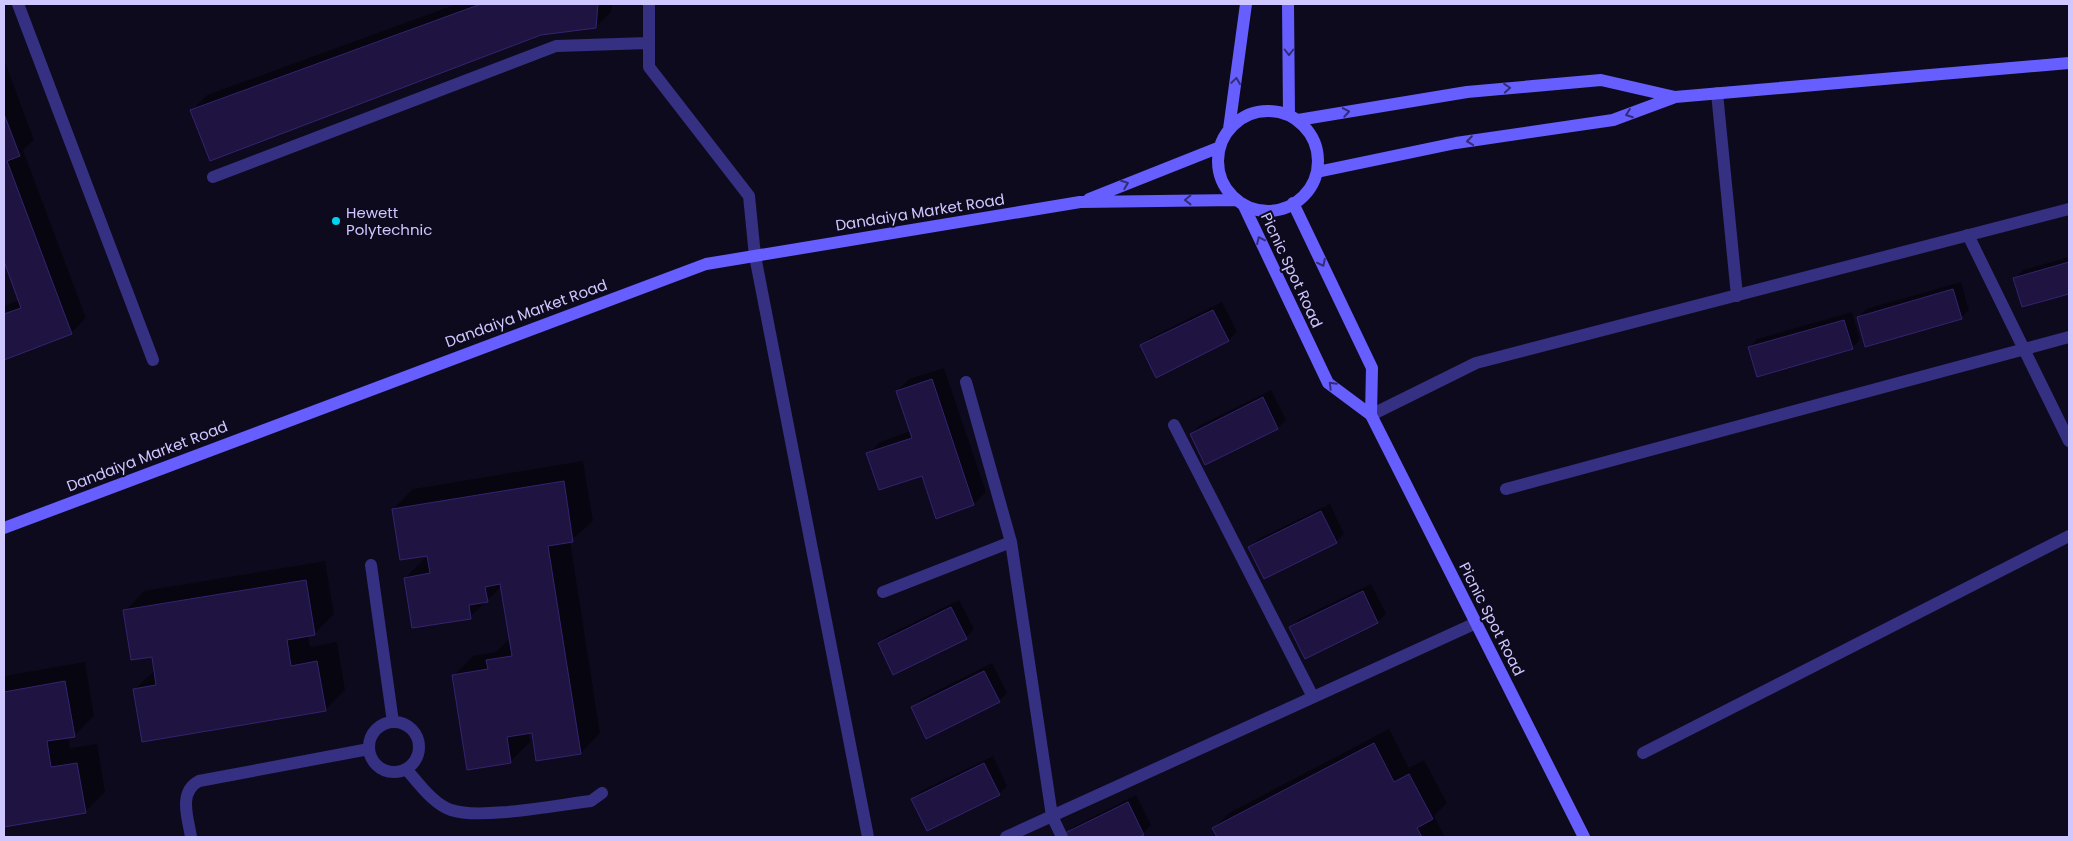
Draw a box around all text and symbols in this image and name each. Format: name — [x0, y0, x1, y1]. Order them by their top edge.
one-way arrow — [1284, 49, 1294, 57]
one-way arrow — [1230, 77, 1241, 85]
one-way arrow — [1503, 83, 1511, 94]
one-way arrow — [1342, 108, 1350, 118]
one-way arrow — [1626, 108, 1634, 118]
one-way arrow — [1465, 135, 1473, 146]
one-way arrow — [1120, 180, 1129, 191]
street label: Dandaiya Market Road — [834, 188, 1006, 236]
one-way arrow — [1184, 195, 1192, 206]
place label: Hewett Polytechnic — [346, 202, 432, 240]
street label: Picnic Spot Road — [1256, 209, 1328, 331]
marker: Hewett Polytechnic — [330, 215, 342, 227]
one-way arrow — [1256, 236, 1266, 245]
one-way arrow — [1316, 258, 1326, 267]
street label: Dandaiya Market Road — [442, 274, 610, 352]
one-way arrow — [1329, 382, 1338, 391]
street label: Dandaiya Market Road — [63, 416, 231, 496]
street label: Picnic Spot Road — [1454, 559, 1530, 679]

